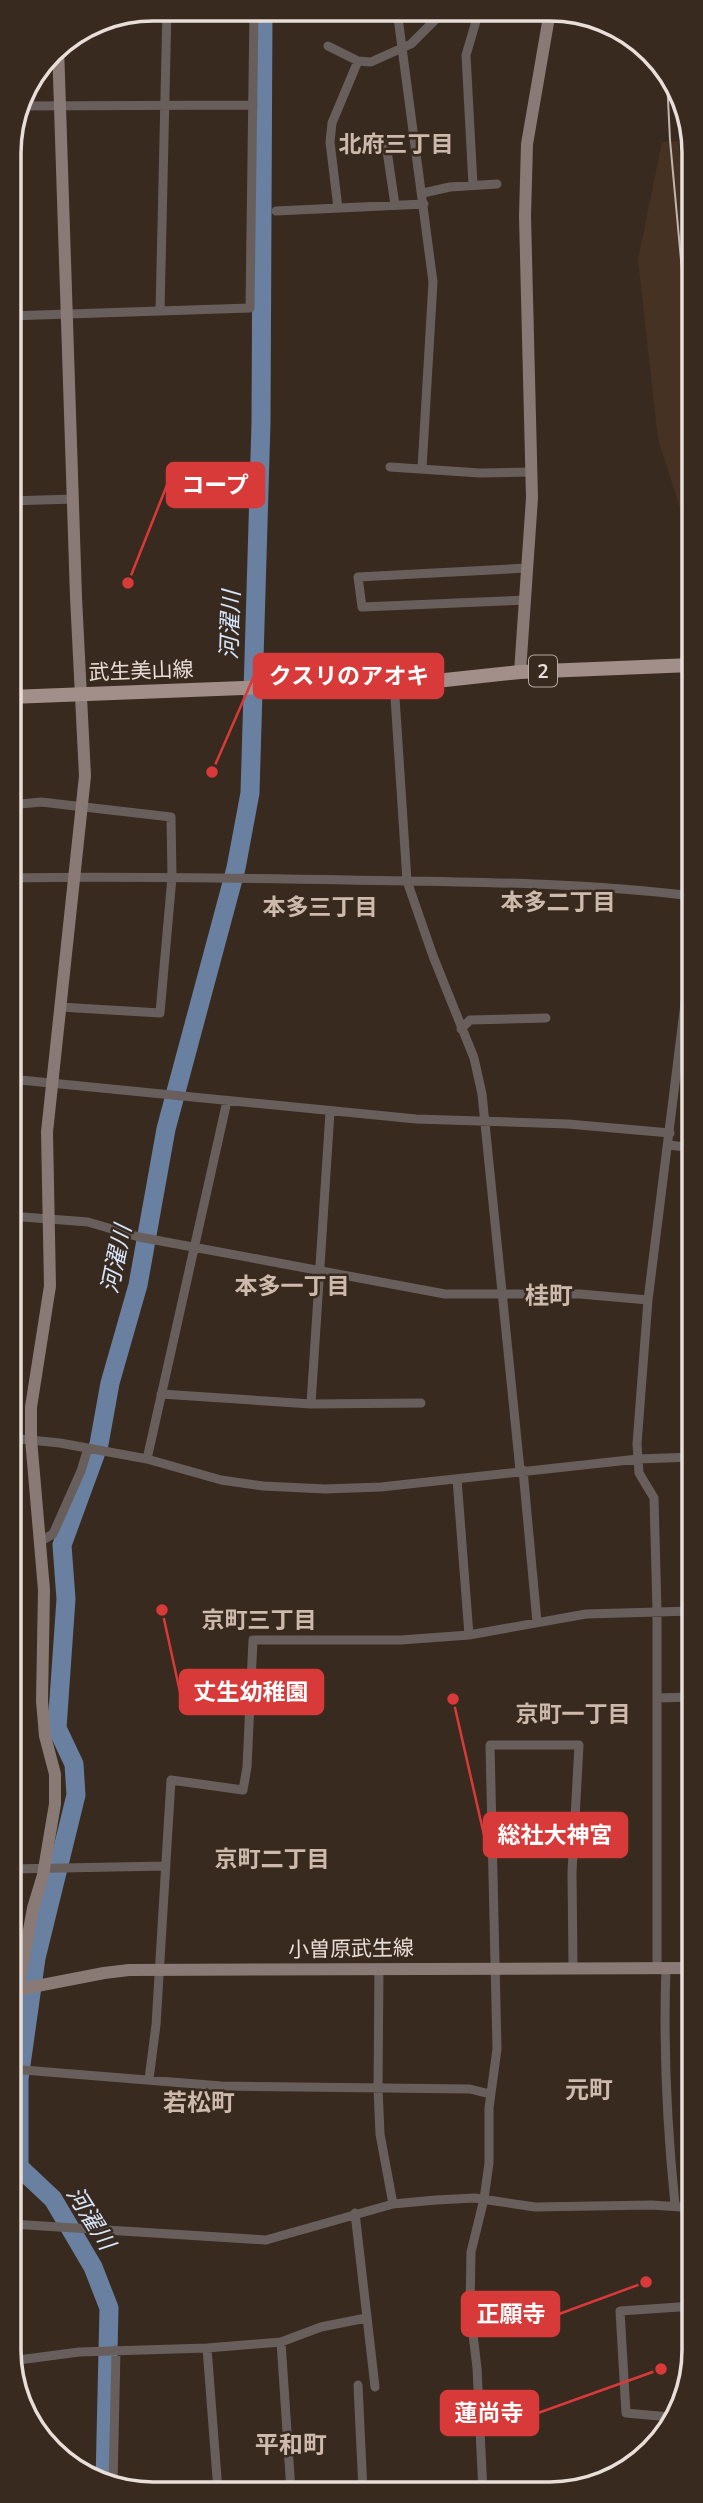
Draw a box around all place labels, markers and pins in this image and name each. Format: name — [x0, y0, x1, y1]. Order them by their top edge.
callout: コープ — [167, 463, 264, 507]
callout: クスリのアオキ — [254, 654, 443, 698]
callout: 丈生幼稚園 — [180, 1670, 323, 1714]
callout: 総社大神宮 — [484, 1813, 627, 1857]
callout: 正願寺 — [462, 2292, 559, 2336]
callout: 蓮尚寺 — [441, 2391, 538, 2435]

